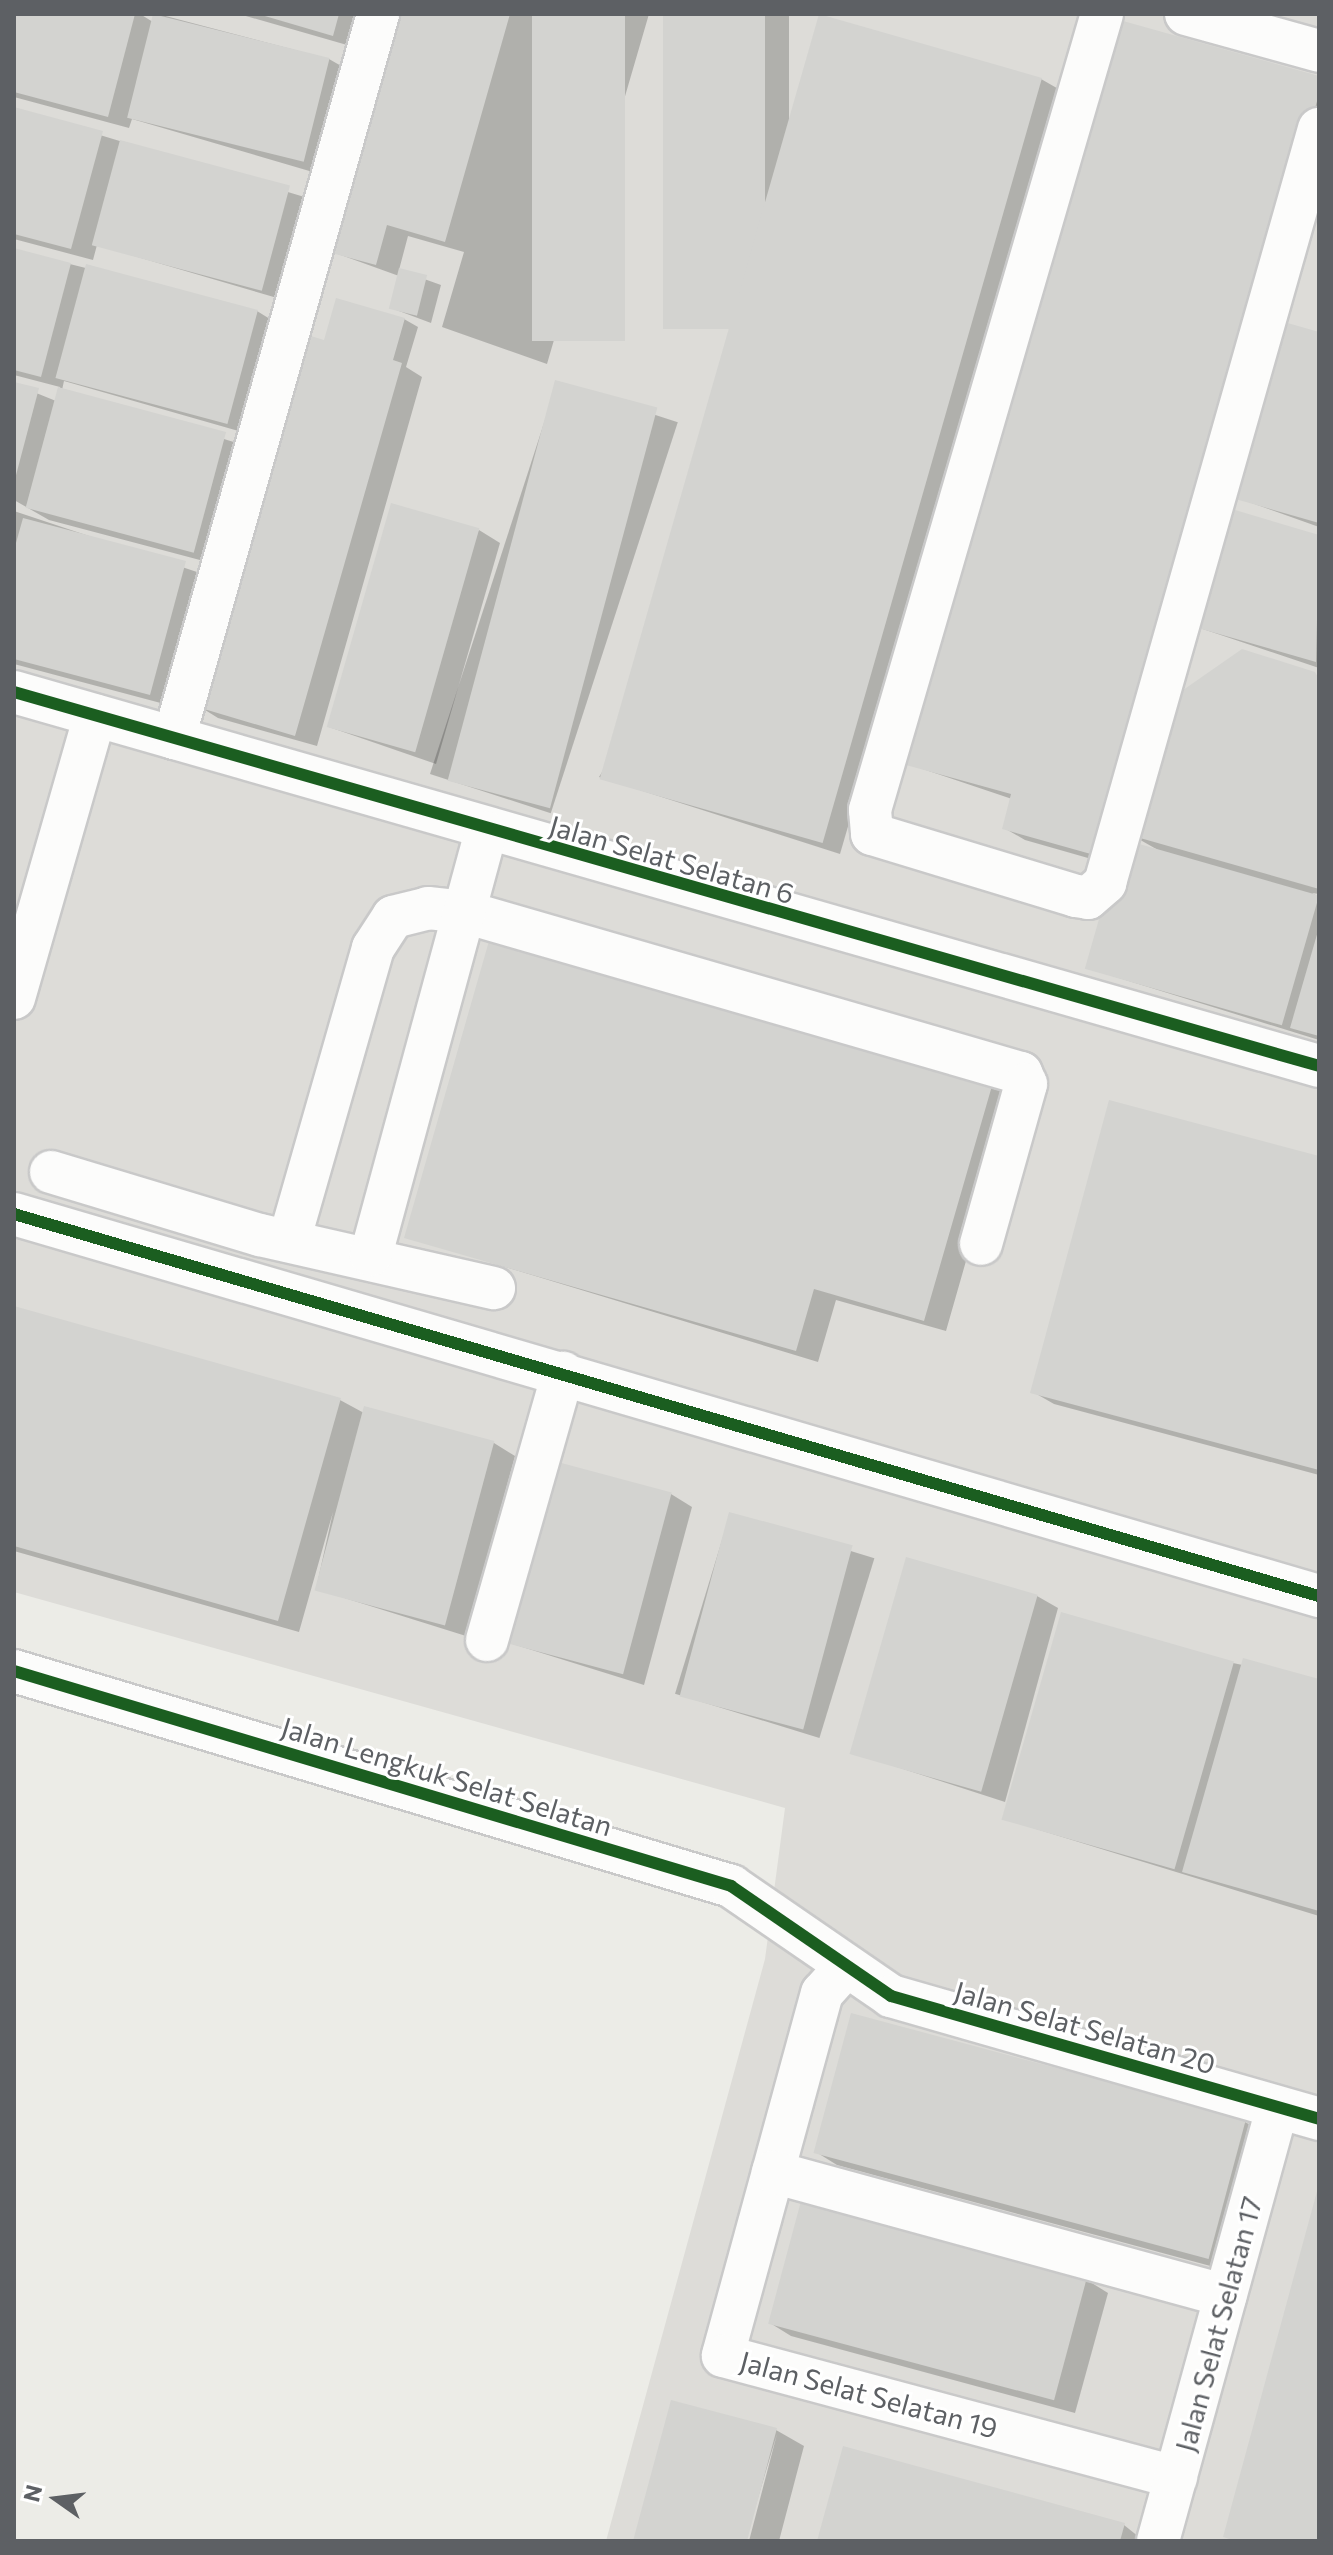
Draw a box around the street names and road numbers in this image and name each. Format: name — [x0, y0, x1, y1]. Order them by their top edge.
street label: Jalan Selat Selatan 6 — [546, 808, 798, 910]
street label: Jalan Lengkuk Selat Selatan — [277, 1710, 617, 1842]
street label: Jalan Selat Selatan 20 — [951, 1974, 1219, 2080]
street label: Jalan Selat Selatan 17 — [1168, 2193, 1268, 2455]
street label: Jalan Selat Selatan 19 — [737, 2343, 1001, 2445]

